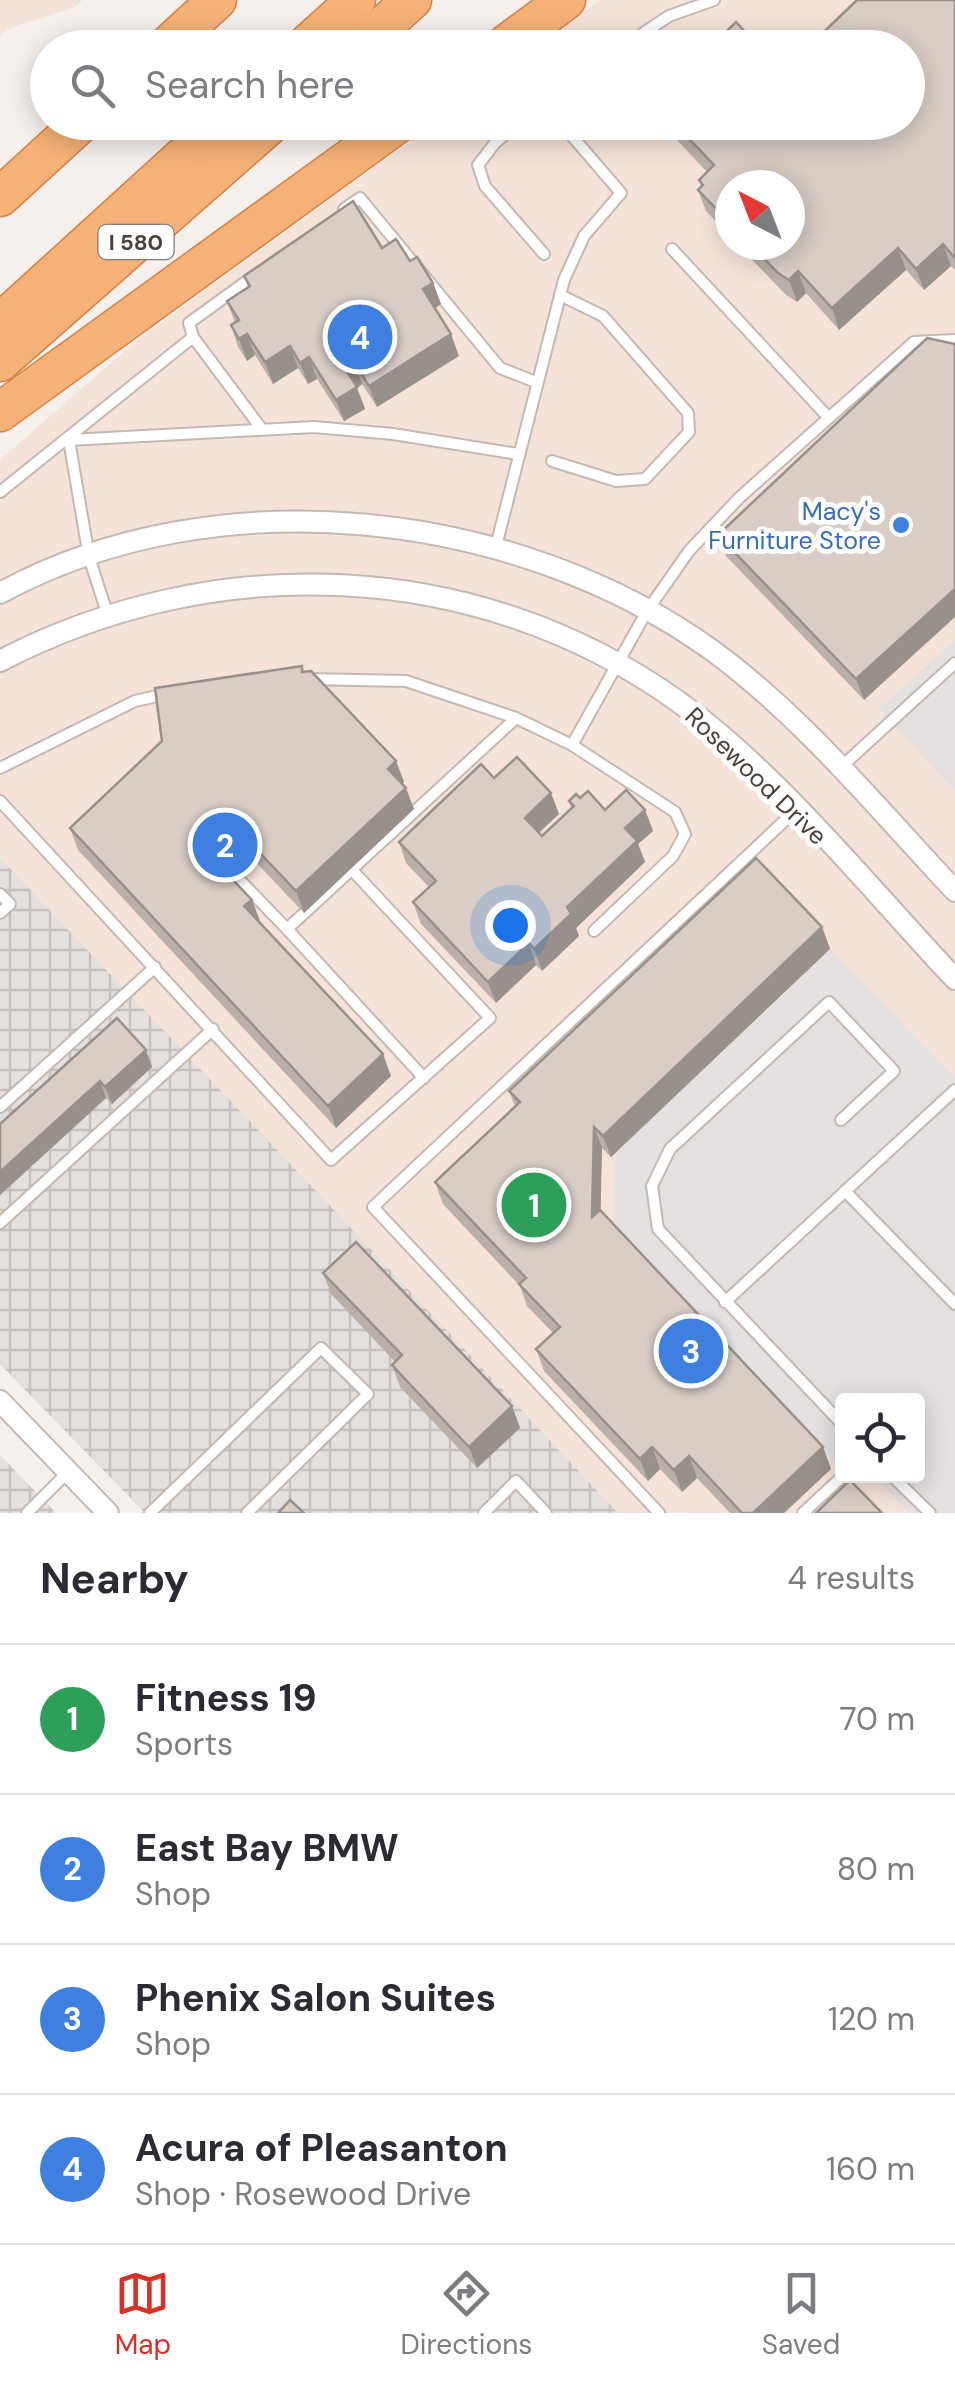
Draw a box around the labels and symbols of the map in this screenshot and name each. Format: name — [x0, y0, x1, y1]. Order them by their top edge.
north arrow — [715, 170, 805, 260]
road number: I 580 — [98, 225, 174, 259]
pin: 4 — [328, 300, 392, 374]
place label: Macy's Furniture Store — [708, 495, 881, 557]
marker: Macy's Furniture Store — [890, 514, 912, 536]
street label: Rosewood Drive — [678, 700, 834, 852]
pin: 2 — [192, 808, 258, 882]
your location — [485, 900, 536, 951]
pin: 1 — [502, 1168, 566, 1242]
pin: 3 — [658, 1314, 724, 1388]

